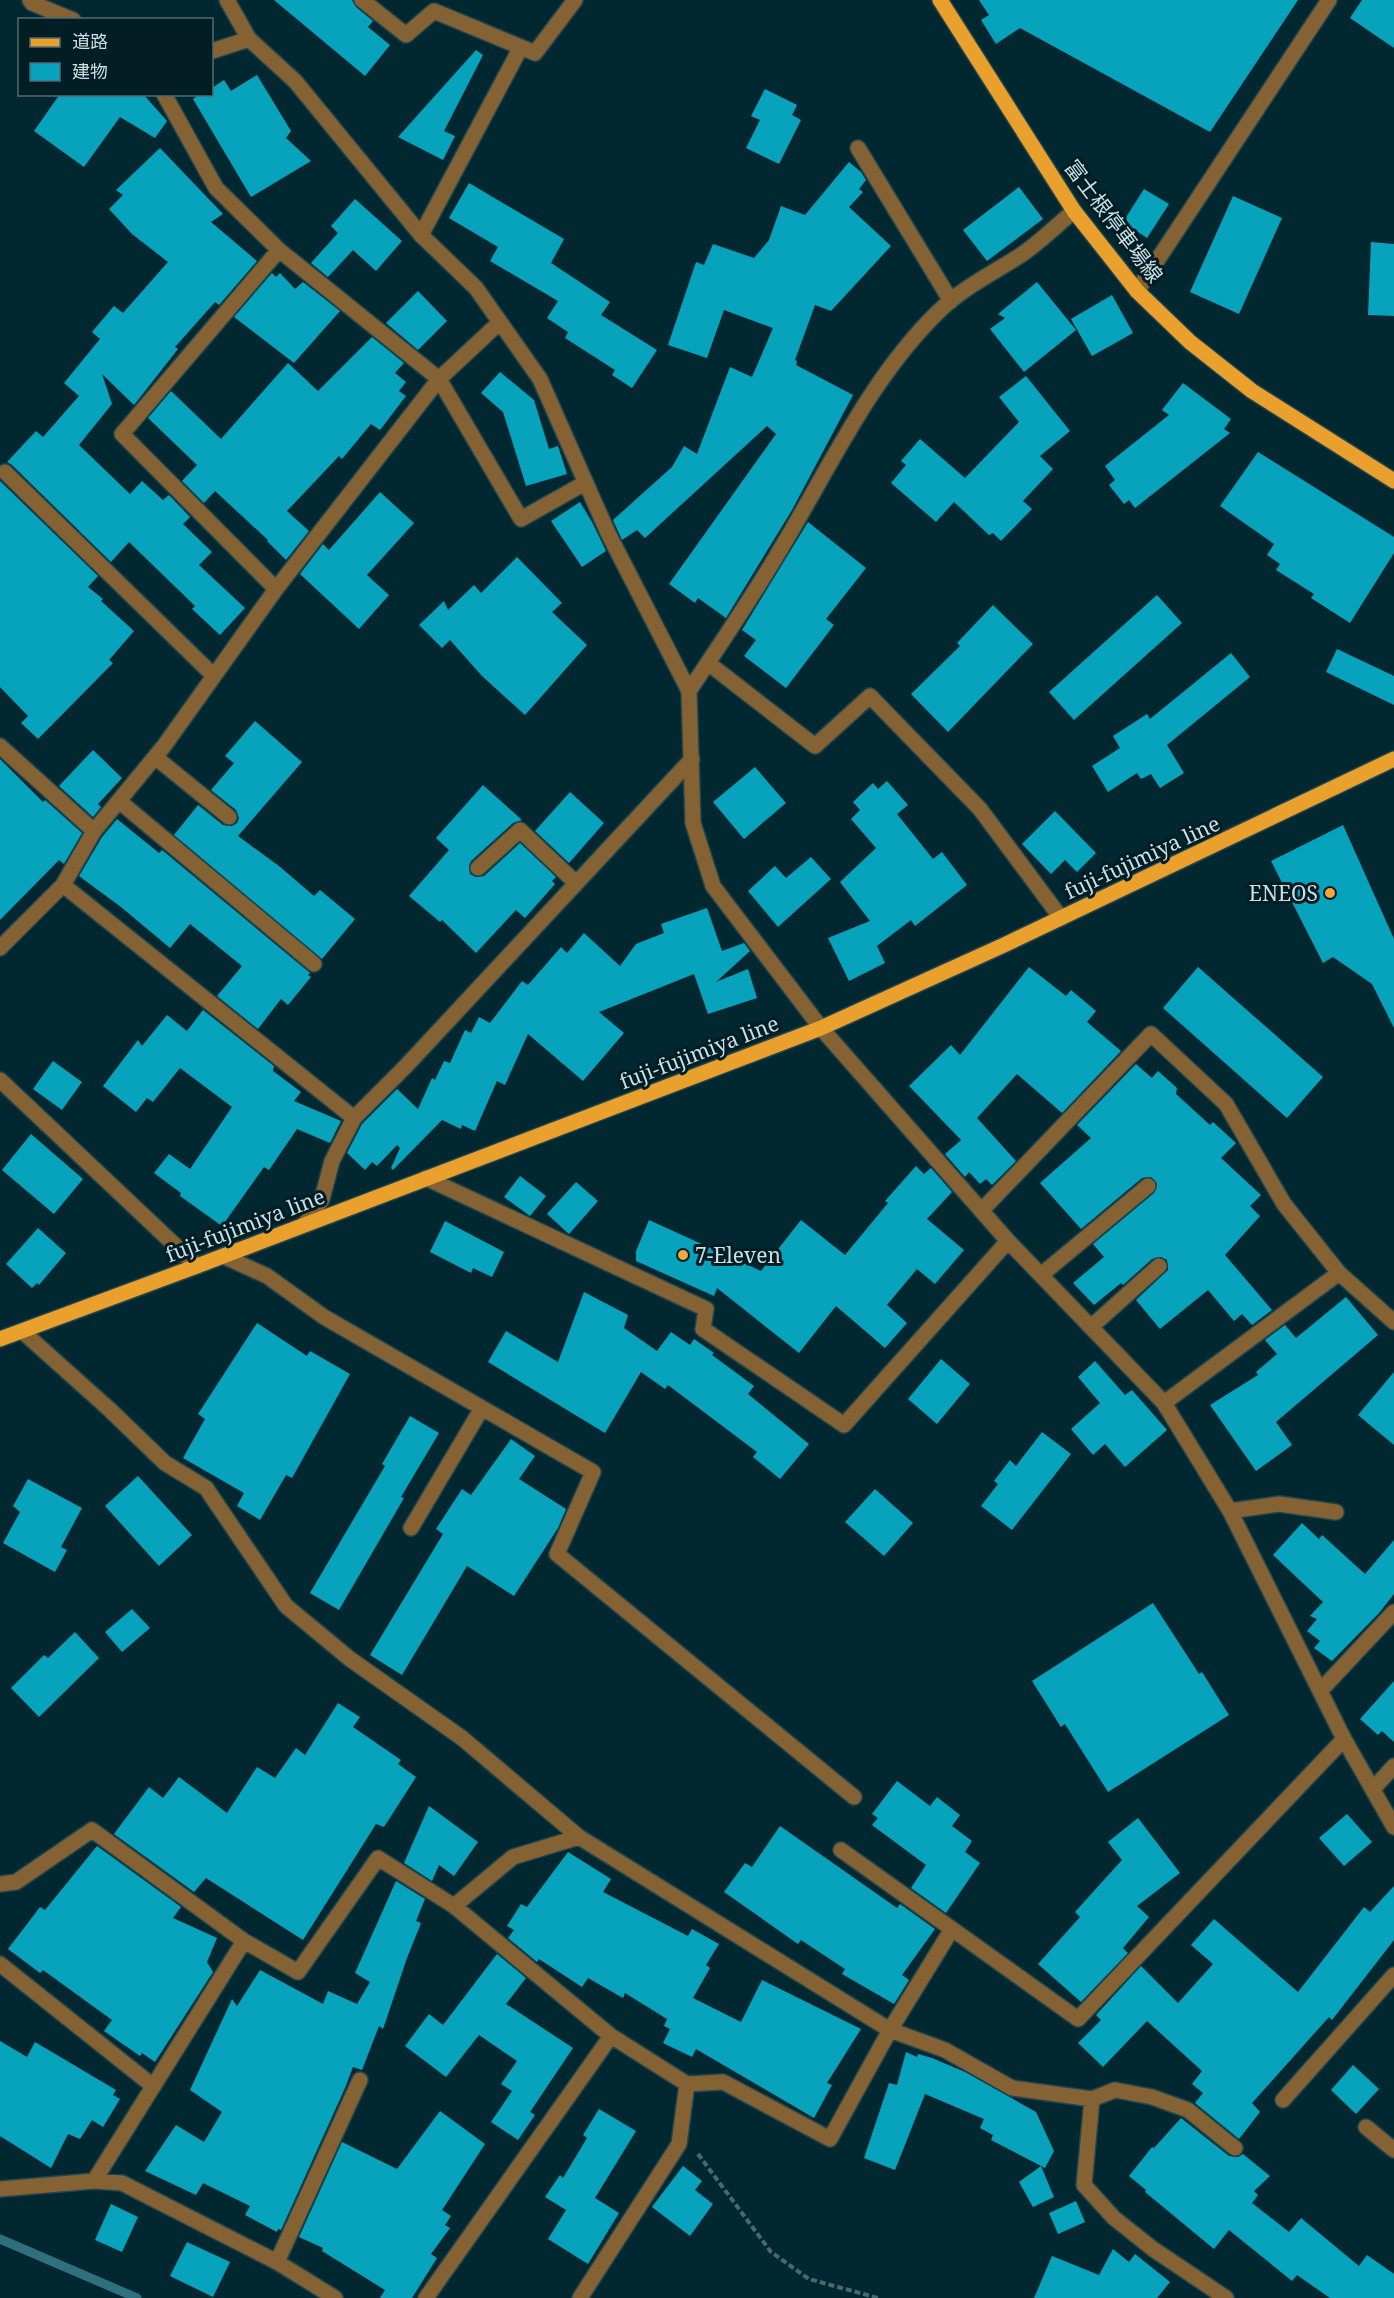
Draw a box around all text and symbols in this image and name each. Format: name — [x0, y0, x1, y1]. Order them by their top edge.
legend — [18, 18, 213, 96]
text: 道路 — [72, 29, 108, 53]
text: 建物 — [72, 59, 108, 83]
street label: 富士根停車場線 — [1059, 154, 1169, 288]
street label: fuji-fujimiya line — [1060, 809, 1224, 905]
place label: ENEOS — [1249, 879, 1318, 907]
marker: ENEOS — [1323, 886, 1337, 900]
street label: fuji-fujimiya line — [615, 1009, 783, 1095]
street label: fuji-fujimiya line — [161, 1182, 329, 1268]
place label: 7-Eleven — [695, 1241, 781, 1269]
marker: 7-Eleven — [676, 1248, 690, 1262]

